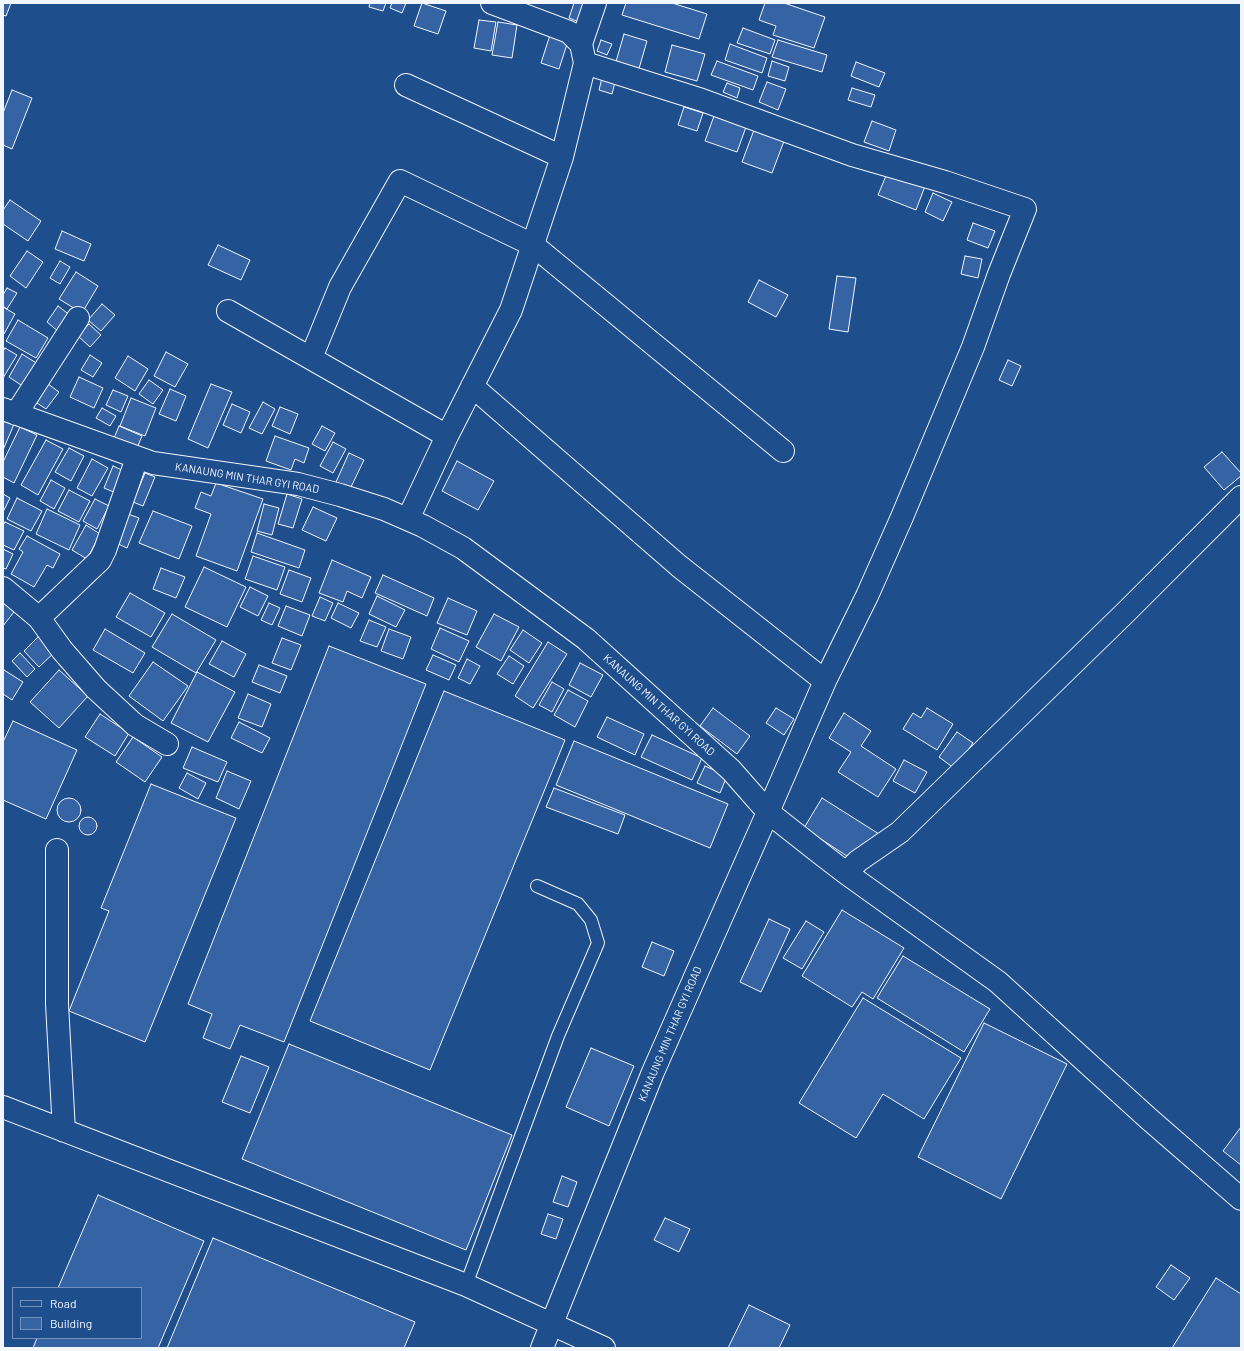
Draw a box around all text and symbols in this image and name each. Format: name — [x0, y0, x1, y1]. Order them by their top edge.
street label: KANAUNG MIN THAR GYI ROAD — [174, 460, 320, 496]
street label: KANAUNG MIN THAR GYI ROAD — [600, 651, 718, 759]
street label: KANAUNG MIN THAR GYI ROAD — [635, 964, 705, 1104]
legend — [12, 1287, 142, 1339]
text: Road — [50, 1296, 77, 1310]
text: Building — [50, 1316, 92, 1330]

